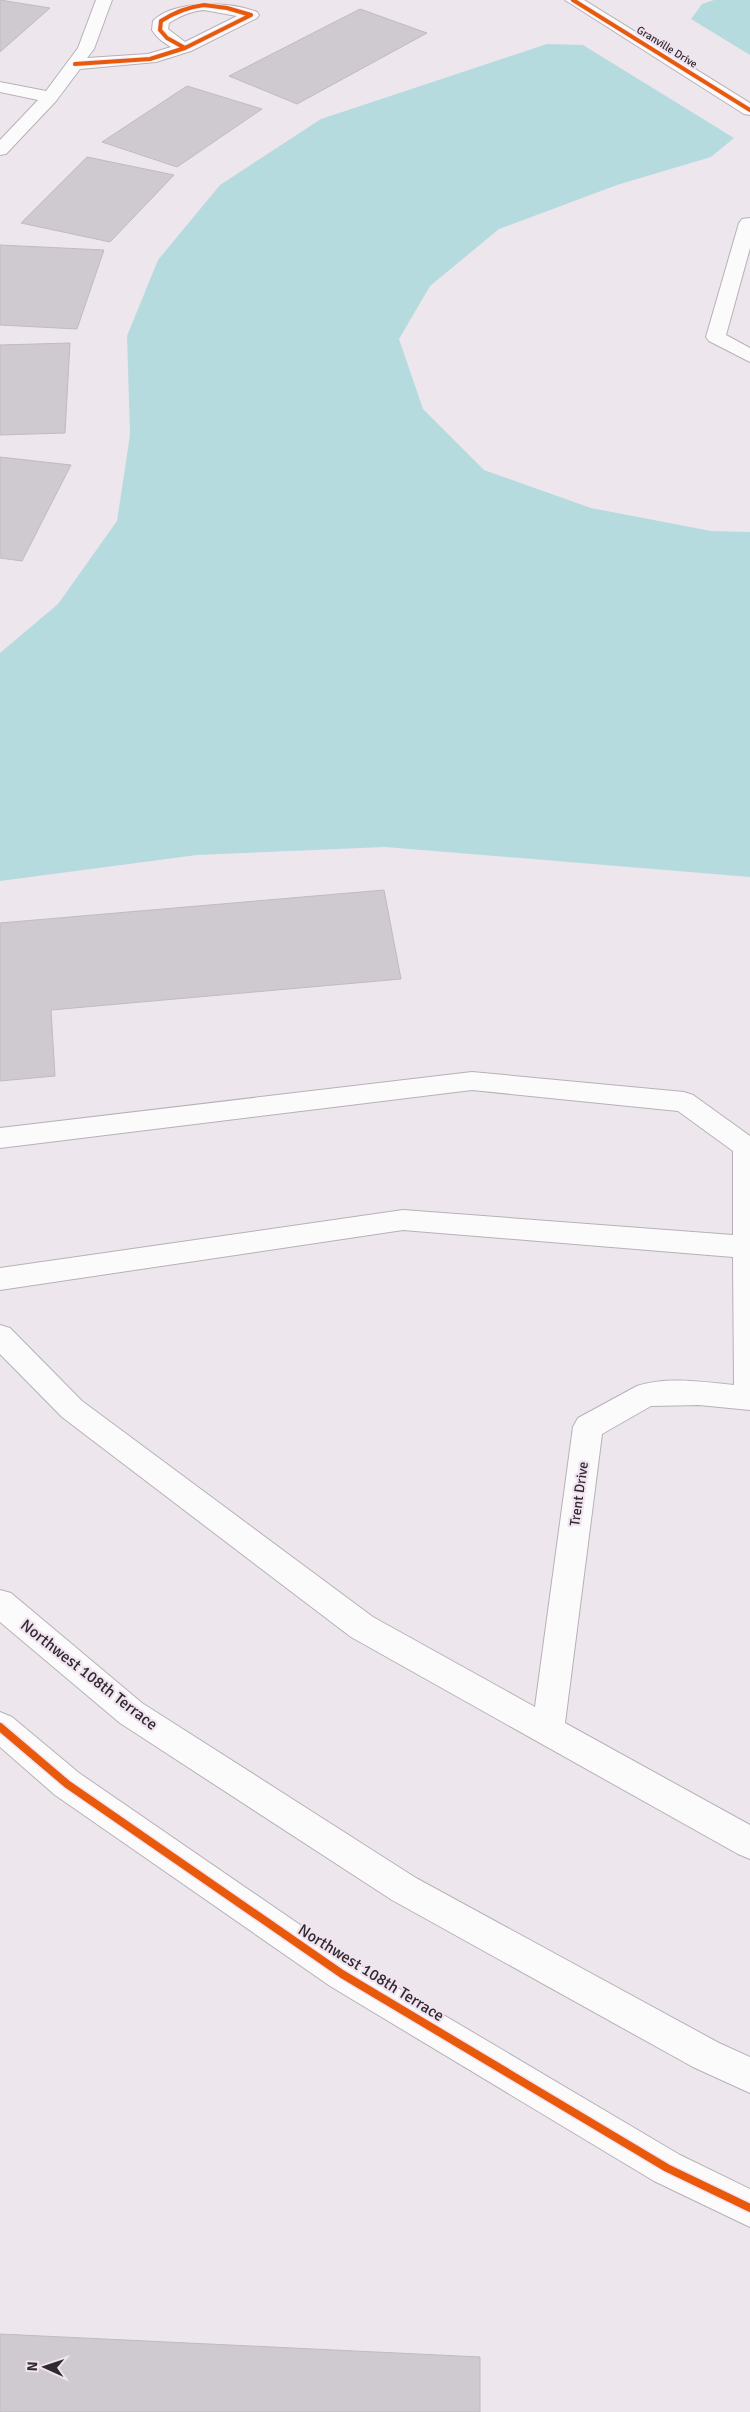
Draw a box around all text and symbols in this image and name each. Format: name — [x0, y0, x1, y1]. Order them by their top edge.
street label: Granville Drive — [634, 23, 700, 71]
street label: Trent Drive — [566, 1461, 592, 1527]
street label: Northwest 108th Terrace — [16, 1615, 162, 1735]
street label: Northwest 108th Terrace — [294, 1920, 448, 2026]
north arrow — [20, 2342, 70, 2392]
text: N — [24, 2361, 41, 2372]

